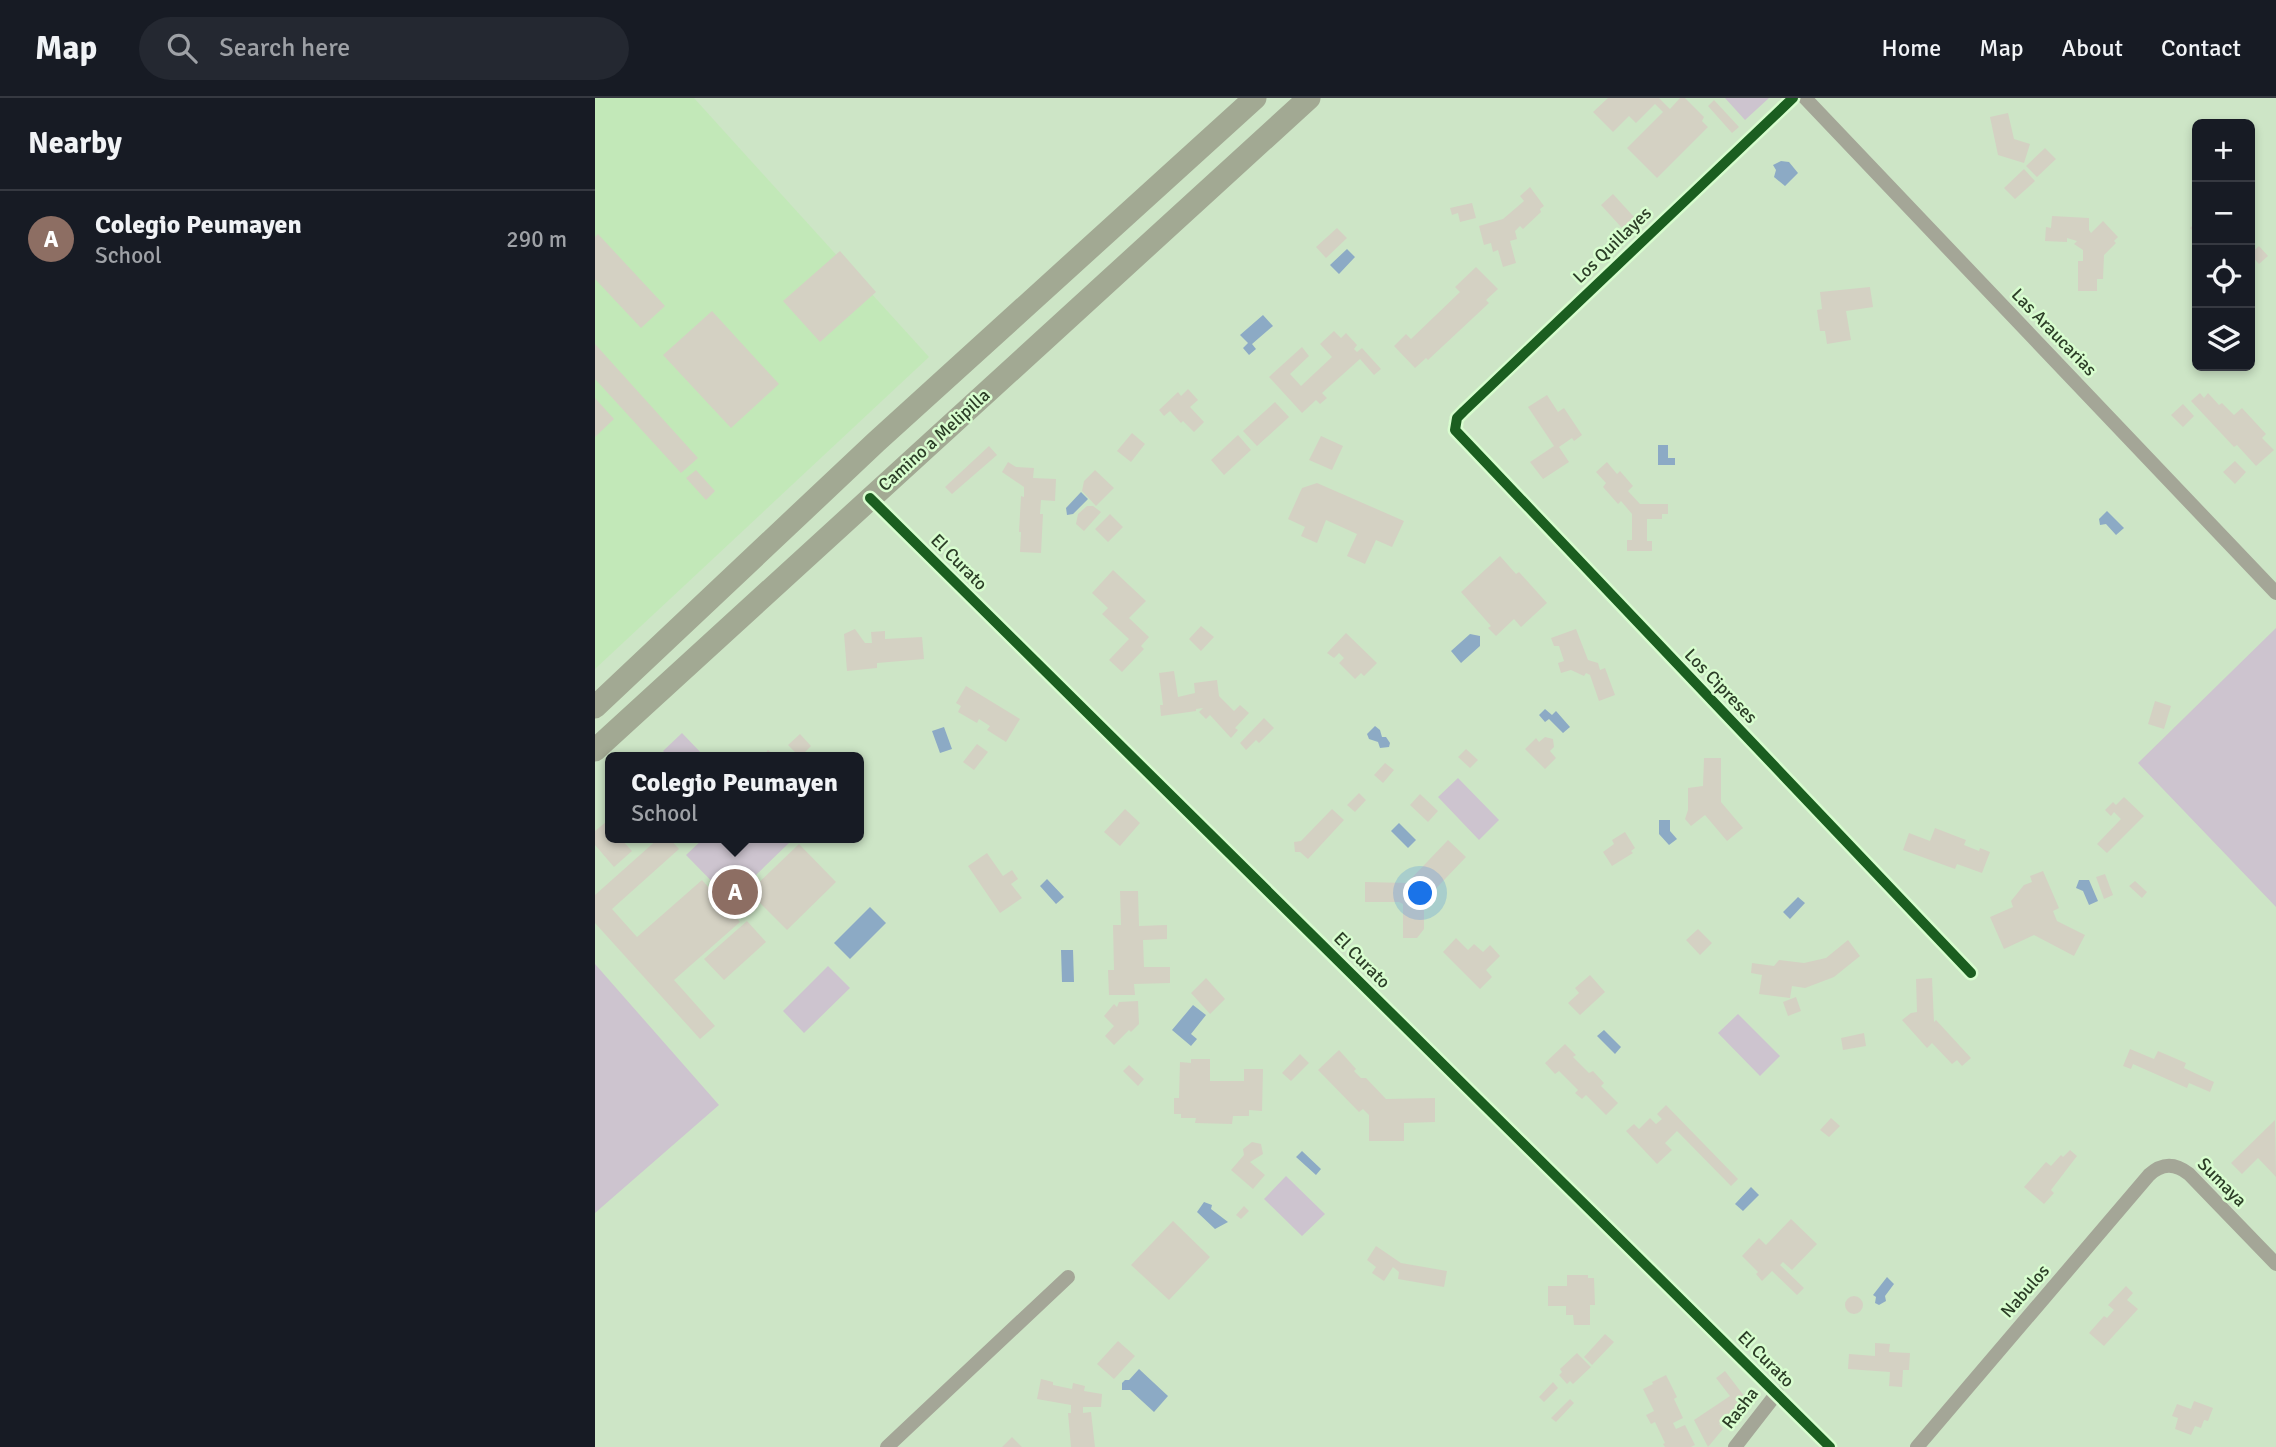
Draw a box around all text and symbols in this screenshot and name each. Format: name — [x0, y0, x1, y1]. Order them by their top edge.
search box — [139, 17, 629, 80]
text: Map — [35, 28, 97, 69]
icon: search — [163, 29, 201, 67]
text: Search here — [219, 32, 350, 64]
text: Home — [1881, 33, 1941, 63]
text: Map — [1979, 33, 2024, 63]
text: About — [2062, 33, 2123, 63]
text: Contact — [2161, 33, 2241, 63]
map controls — [2192, 119, 2255, 371]
button: + — [2192, 119, 2255, 182]
text: Nearby — [28, 125, 122, 162]
button: − — [2192, 182, 2255, 245]
street label: Los Quillayes — [1568, 202, 1656, 288]
text: Colegio Peumayen — [95, 209, 302, 241]
text: A — [44, 225, 58, 254]
text: 290 m — [506, 225, 567, 254]
text: School — [95, 241, 162, 270]
button: locate — [2192, 245, 2255, 308]
street label: Las Araucarias — [2007, 284, 2101, 380]
button: layers — [2192, 308, 2255, 371]
street label: Camino a Melipilla — [874, 384, 994, 496]
street label: El Curato — [926, 529, 992, 595]
street label: Los Cipreses — [1680, 644, 1762, 728]
popup — [605, 752, 864, 843]
text: Colegio Peumayen — [631, 767, 838, 799]
text: School — [631, 799, 698, 828]
pin: A — [712, 866, 758, 918]
your location — [1403, 876, 1437, 910]
street label: El Curato — [1329, 927, 1395, 993]
street label: Sumaya — [2193, 1153, 2251, 1211]
street label: Nabulos — [1996, 1260, 2054, 1322]
street label: El Curato — [1733, 1326, 1799, 1392]
street label: Rasha — [1717, 1383, 1763, 1433]

